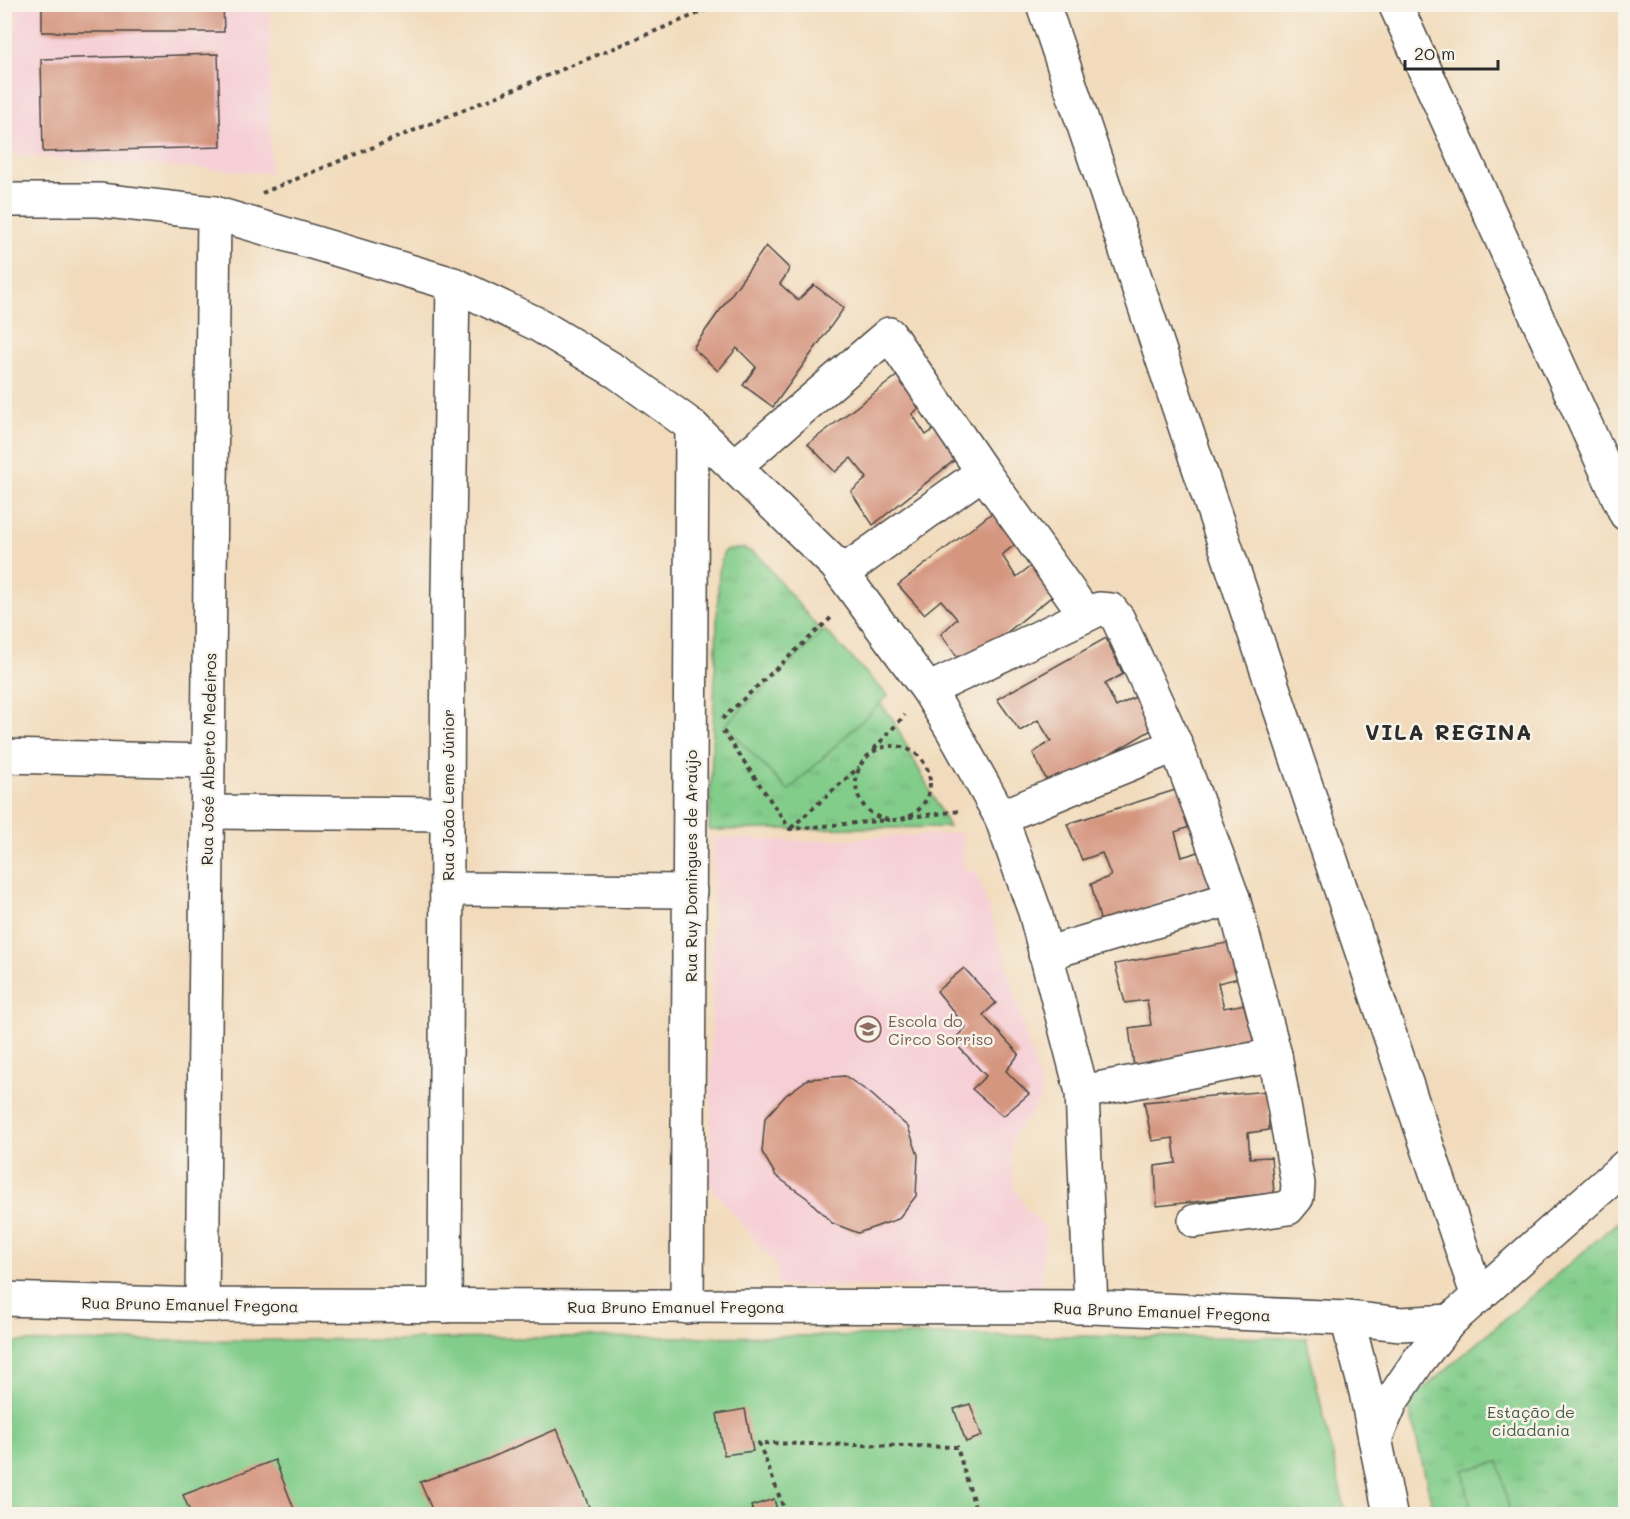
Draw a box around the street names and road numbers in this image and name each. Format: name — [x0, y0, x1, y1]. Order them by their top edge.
street label: Rua José Alberto Medeiros — [196, 652, 220, 866]
street label: Rua João Leme Júnior — [437, 709, 458, 881]
street label: Rua Ruy Domingues de Araújo — [680, 750, 701, 982]
street label: Rua Bruno Emanuel Fregona — [81, 1292, 299, 1316]
street label: Rua Bruno Emanuel Fregona — [567, 1296, 785, 1317]
street label: Rua Bruno Emanuel Fregona — [1053, 1297, 1271, 1325]

